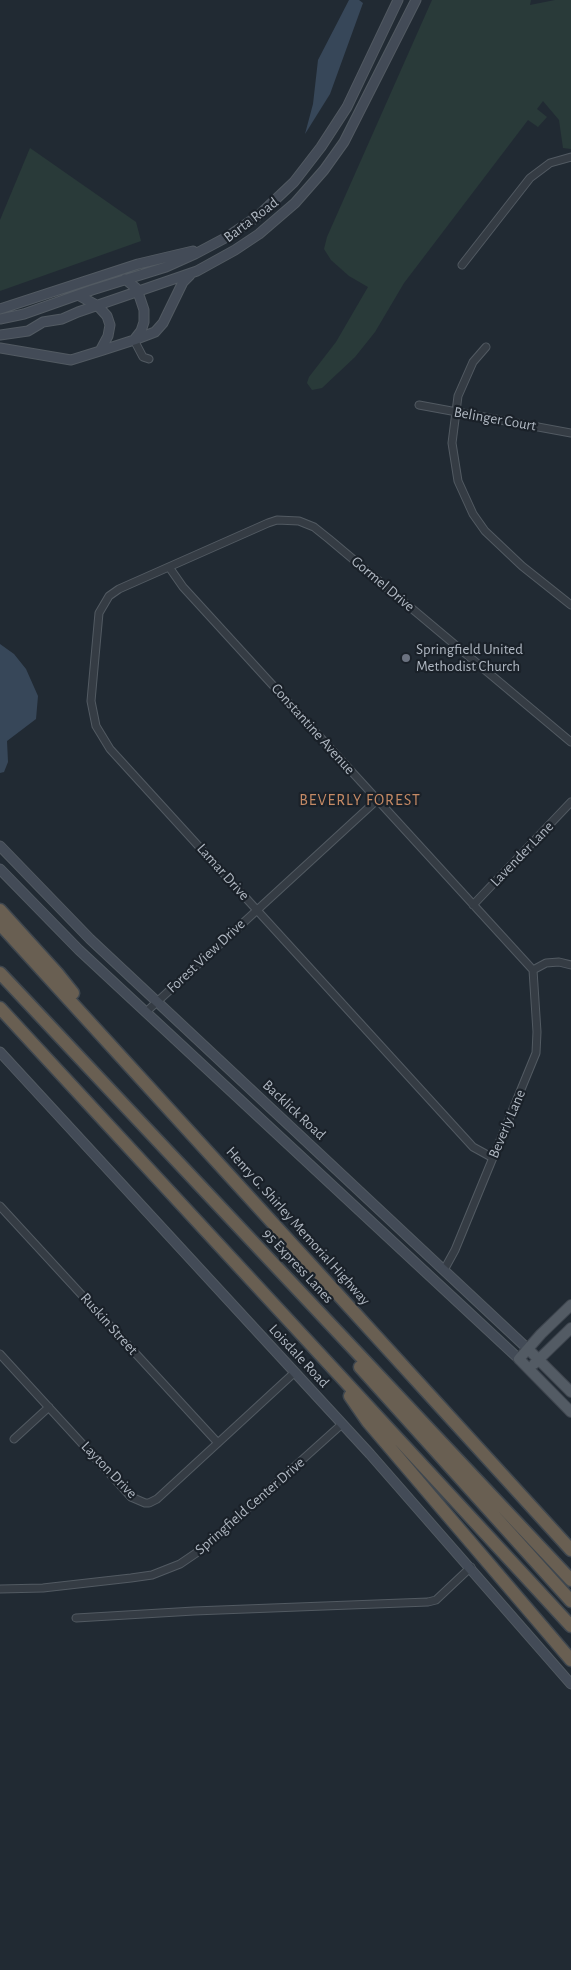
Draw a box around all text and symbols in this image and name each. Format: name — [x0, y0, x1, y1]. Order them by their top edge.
street label: Barta Road — [220, 194, 282, 246]
street label: Belinger Court — [452, 403, 538, 435]
street label: Gormel Drive — [348, 552, 418, 616]
place label: Springfield United Methodist Church — [416, 640, 523, 675]
marker: Springfield United Methodist Church — [400, 652, 412, 664]
street label: Constantine Avenue — [267, 680, 359, 778]
district label: BEVERLY FOREST — [297, 790, 423, 810]
street label: Lavender Lane — [487, 818, 557, 890]
street label: Lamar Drive — [193, 840, 253, 904]
street label: Forest View Drive — [163, 915, 249, 997]
street label: Backlick Road — [259, 1076, 329, 1144]
street label: Beverly Lane — [484, 1087, 530, 1161]
street label: Henry G. Shirley Memorial Highway — [222, 1143, 374, 1309]
street label: 95 Express Lanes — [259, 1225, 337, 1307]
street label: Ruskin Street — [76, 1289, 142, 1359]
street label: Loisdale Road — [265, 1321, 333, 1391]
street label: Layton Drive — [77, 1438, 141, 1502]
street label: Springfield Center Drive — [191, 1453, 309, 1559]

